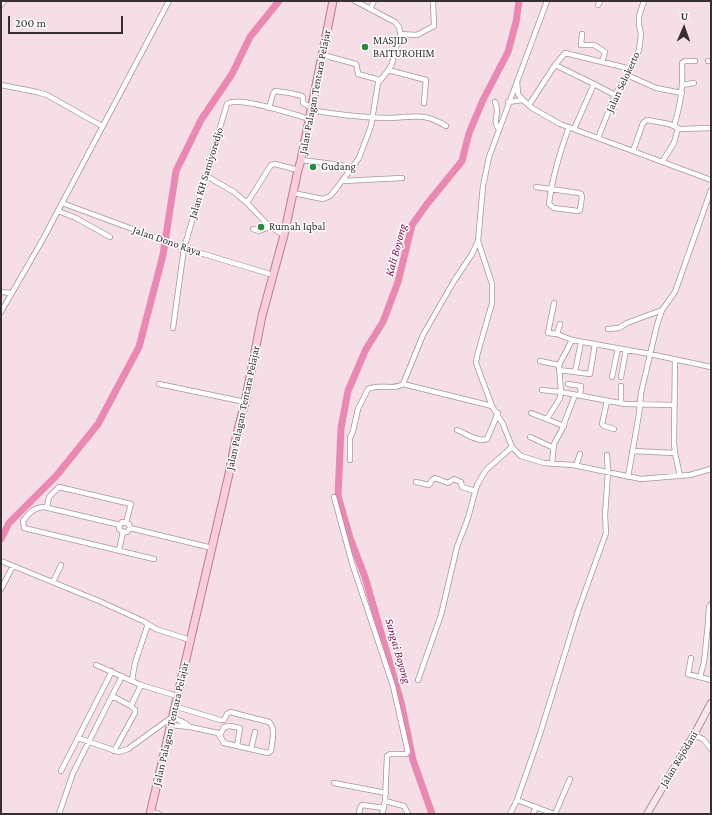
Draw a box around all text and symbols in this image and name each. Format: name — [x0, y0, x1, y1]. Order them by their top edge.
scale bar — [10, 8, 125, 34]
north arrow — [664, 8, 704, 48]
text: U — [680, 10, 688, 22]
text: 200 m — [15, 16, 46, 30]
street label: Jalan Palagan Tentara Pelajar — [296, 29, 334, 155]
place label: MASJID BAITUROHIM — [373, 34, 435, 60]
marker: MASJID BAITUROHIM — [360, 42, 370, 52]
street label: Jalan Selokerto — [603, 49, 643, 115]
street label: Jalan KH Samiyoredjo — [186, 126, 226, 220]
place label: Gudang — [321, 160, 356, 174]
marker: Gudang — [308, 162, 318, 172]
place label: Rumah Iqbal — [269, 220, 325, 234]
marker: Rumah Iqbal — [256, 222, 266, 232]
water label: Kali Boyong — [382, 222, 410, 278]
street label: Jalan Dono Raya — [131, 223, 203, 259]
street label: Jalan Palagan Tentara Pelajar — [223, 345, 263, 471]
water label: Sungai Boyong — [382, 617, 414, 685]
street label: Jalan Palagan Tentara Pelajar — [150, 661, 192, 787]
street label: Jalan Rejodani — [657, 729, 701, 789]

